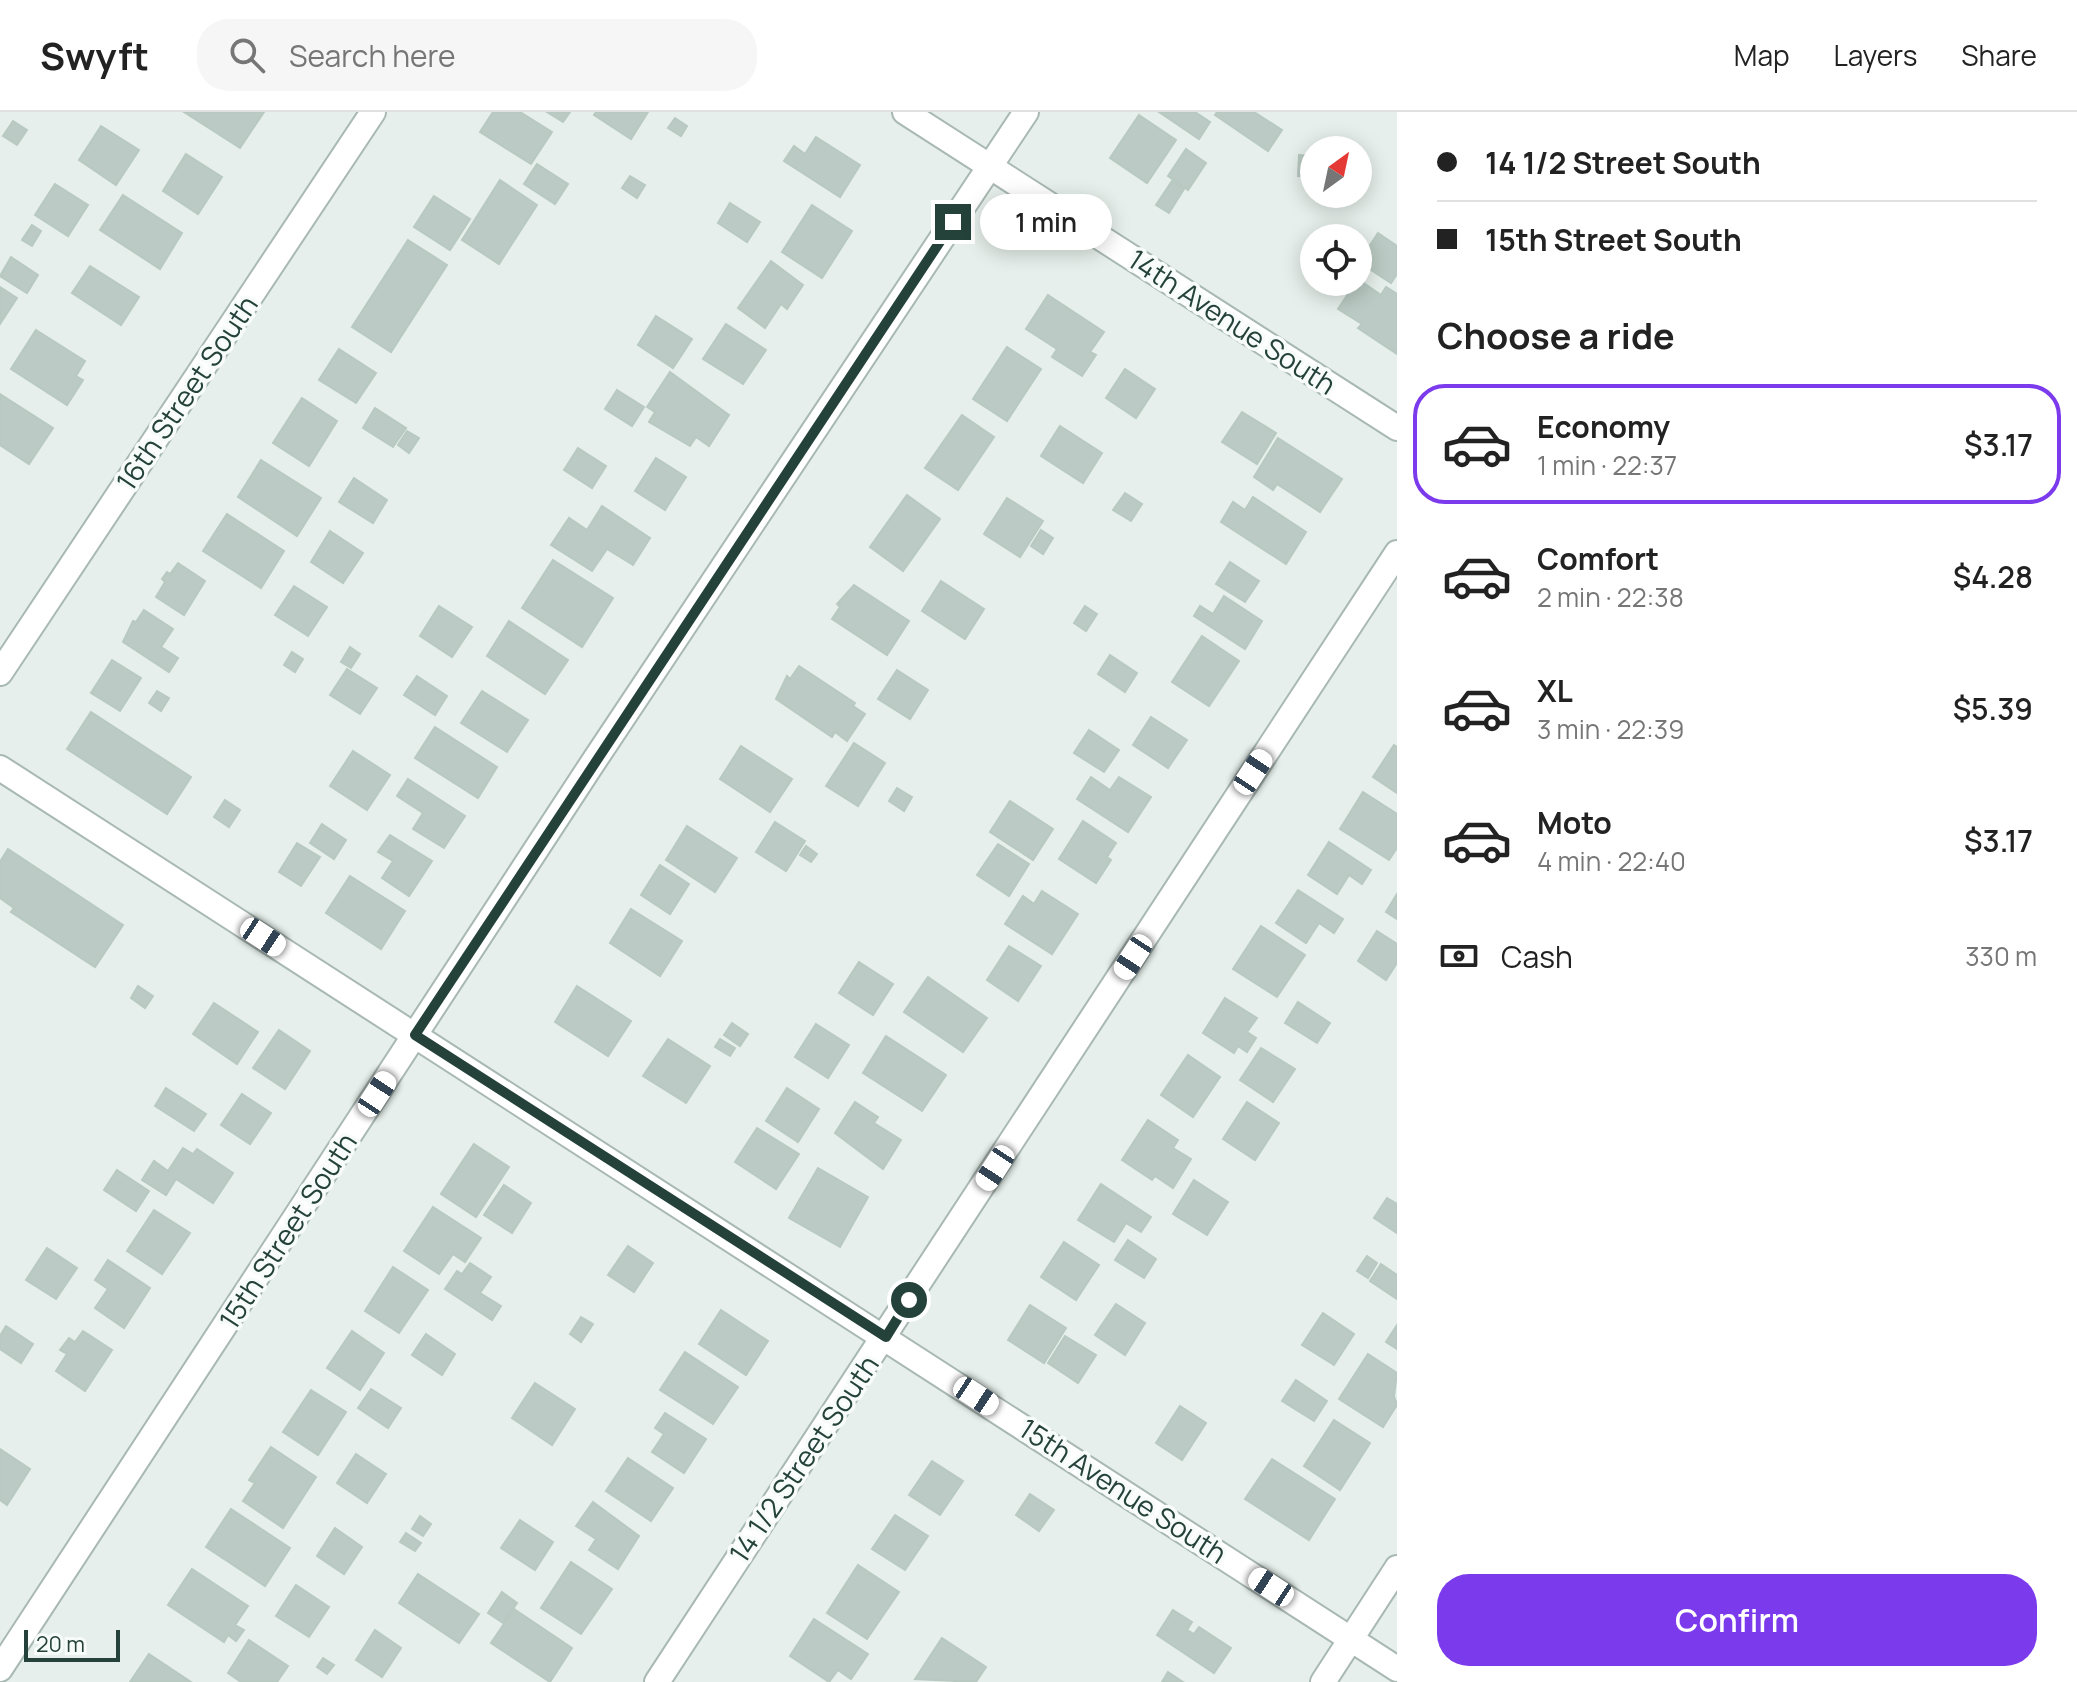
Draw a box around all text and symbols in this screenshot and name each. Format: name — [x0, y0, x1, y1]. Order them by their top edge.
search box — [197, 19, 757, 91]
text: Swyft — [40, 29, 149, 81]
icon: search — [225, 33, 269, 77]
text: Search here — [289, 35, 456, 76]
text: Map — [1734, 36, 1790, 74]
text: Layers — [1834, 36, 1917, 74]
text: Share — [1961, 36, 2037, 74]
north arrow — [1300, 136, 1372, 208]
map controls — [1300, 136, 1372, 296]
text: 14 1/2 Street South — [1485, 142, 1761, 183]
callout: 1 min — [981, 194, 1113, 250]
route end — [935, 204, 971, 240]
text: 1 min — [1015, 204, 1077, 240]
text: 15th Street South — [1485, 219, 1742, 260]
button: locate — [1300, 224, 1372, 296]
street label: 14th Avenue South — [1121, 240, 1344, 403]
street label: 16th Street South — [107, 287, 266, 498]
text: Choose a ride — [1437, 311, 1675, 360]
text: Economy — [1537, 406, 1670, 447]
icon: car — [1441, 408, 1513, 480]
text: $3.17 — [1964, 424, 2033, 465]
text: 1 min · 22:37 — [1537, 447, 1677, 483]
text: Comfort — [1537, 538, 1659, 579]
icon: car — [1441, 540, 1513, 612]
text: $4.28 — [1953, 556, 2033, 597]
text: 2 min · 22:38 — [1537, 579, 1684, 615]
text: XL — [1537, 670, 1573, 711]
icon: car — [1441, 672, 1513, 744]
text: $5.39 — [1953, 688, 2033, 729]
text: 3 min · 22:39 — [1537, 711, 1684, 747]
car — [1230, 745, 1276, 799]
text: Moto — [1537, 802, 1612, 843]
icon: car — [1441, 804, 1513, 876]
text: $3.17 — [1964, 820, 2033, 861]
text: 4 min · 22:40 — [1537, 843, 1686, 879]
car — [236, 914, 290, 960]
car — [1110, 930, 1156, 984]
icon: cash — [1437, 934, 1481, 978]
text: Cash — [1501, 936, 1573, 977]
text: 330 m — [1965, 938, 2037, 974]
car — [354, 1067, 400, 1121]
street label: 15th Street South — [209, 1125, 365, 1336]
car — [972, 1141, 1018, 1195]
route start — [891, 1282, 927, 1318]
street label: 14 1/2 Street South — [720, 1347, 887, 1570]
car — [949, 1373, 1003, 1419]
street label: 15th Avenue South — [1012, 1409, 1235, 1572]
car — [1244, 1564, 1298, 1610]
button: Confirm — [1437, 1574, 2037, 1666]
scale bar — [24, 1626, 120, 1662]
text: 20 m — [36, 1629, 85, 1659]

